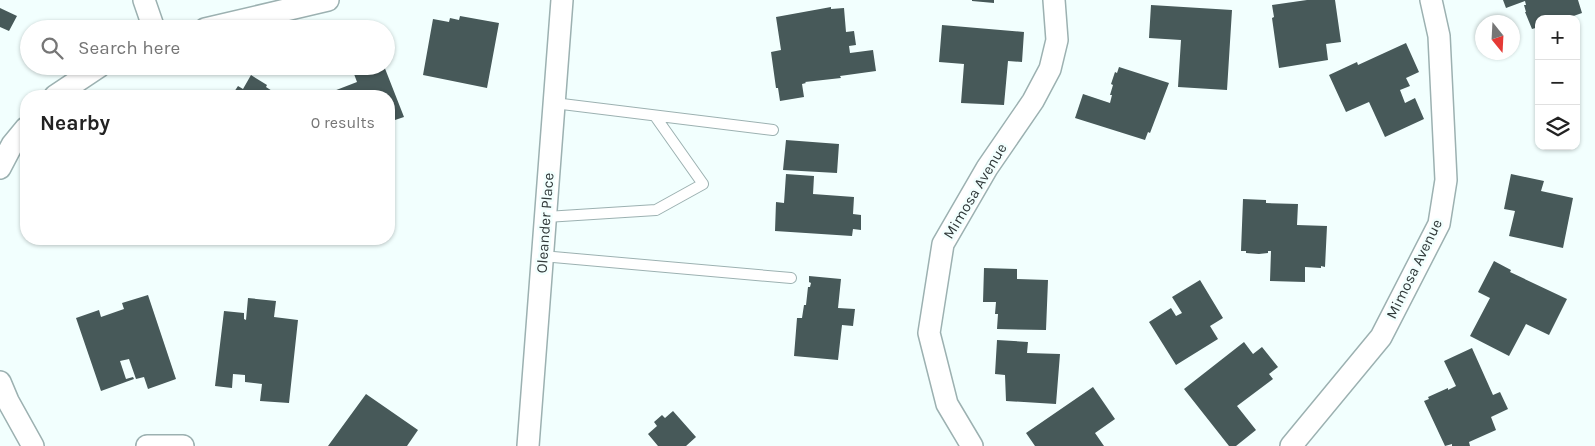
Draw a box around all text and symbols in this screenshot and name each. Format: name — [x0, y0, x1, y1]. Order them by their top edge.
north arrow — [1475, 15, 1520, 60]
map controls — [1535, 15, 1580, 150]
button: + — [1535, 15, 1580, 60]
search box — [20, 20, 395, 75]
icon: search — [38, 34, 66, 62]
text: Search here — [78, 37, 180, 59]
button: − — [1535, 60, 1580, 105]
button: layers — [1535, 105, 1580, 150]
text: Nearby — [40, 111, 110, 135]
text: 0 results — [311, 113, 375, 132]
street label: Mimosa Avenue — [939, 140, 1011, 242]
street label: Oleander Place — [533, 172, 557, 274]
street label: Mimosa Avenue — [1382, 216, 1446, 322]

